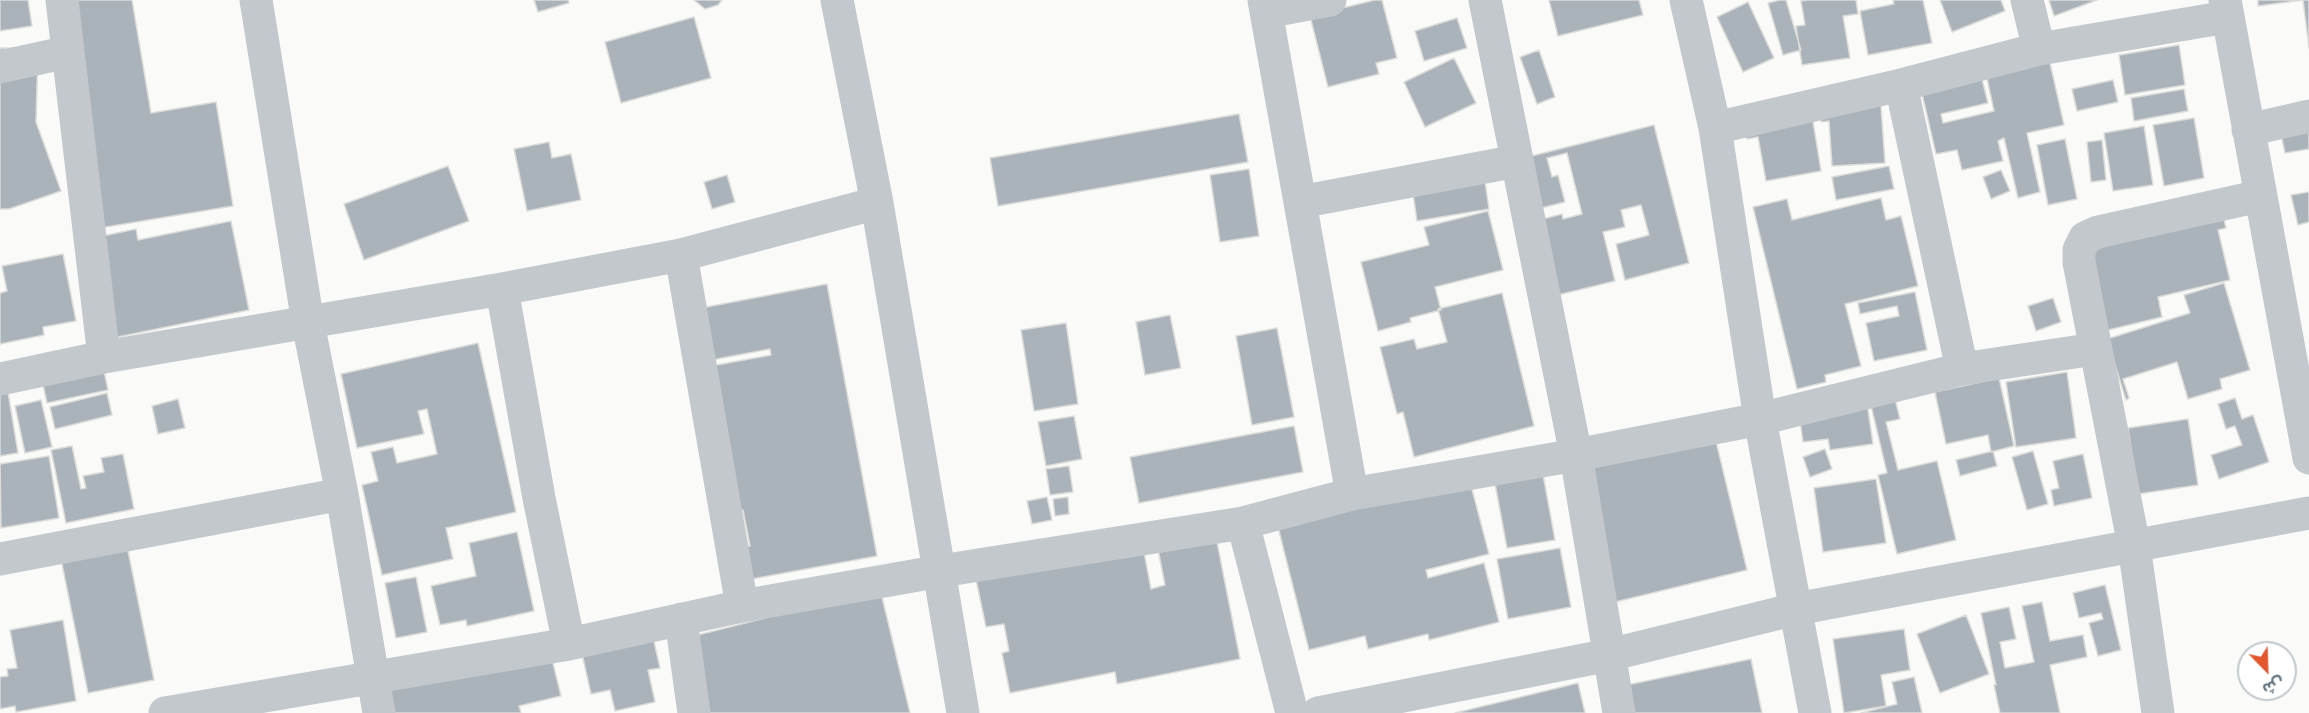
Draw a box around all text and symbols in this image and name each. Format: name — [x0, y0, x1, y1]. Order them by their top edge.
north arrow — [2237, 641, 2297, 701]
text: ش — [2260, 673, 2287, 699]

